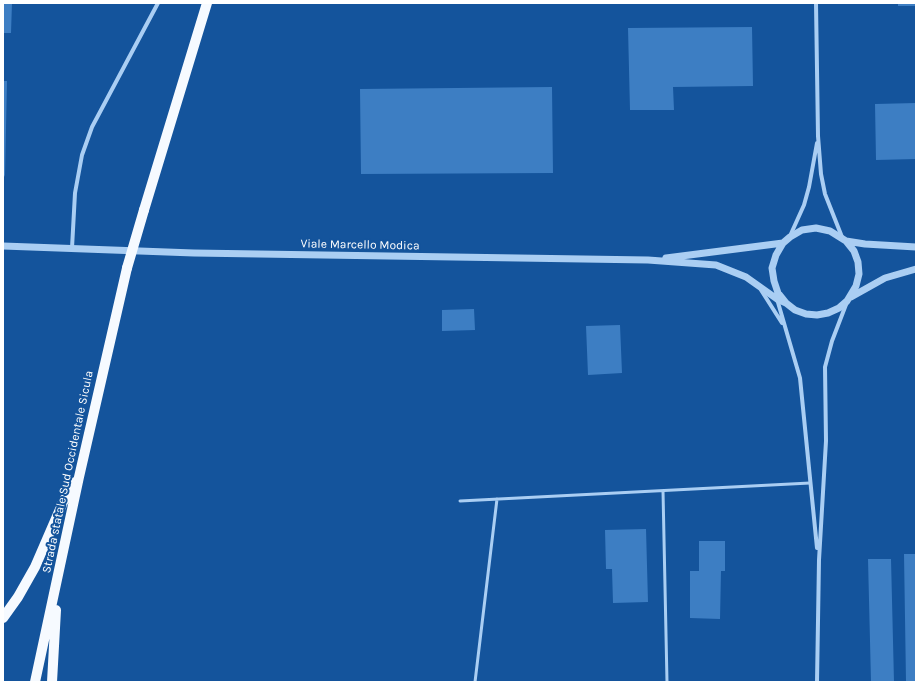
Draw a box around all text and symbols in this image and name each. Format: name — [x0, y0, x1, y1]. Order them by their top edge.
street label: Viale Marcello Modica — [300, 237, 420, 253]
street label: Strada statale Sud Occidentale Sicula — [39, 369, 97, 575]

